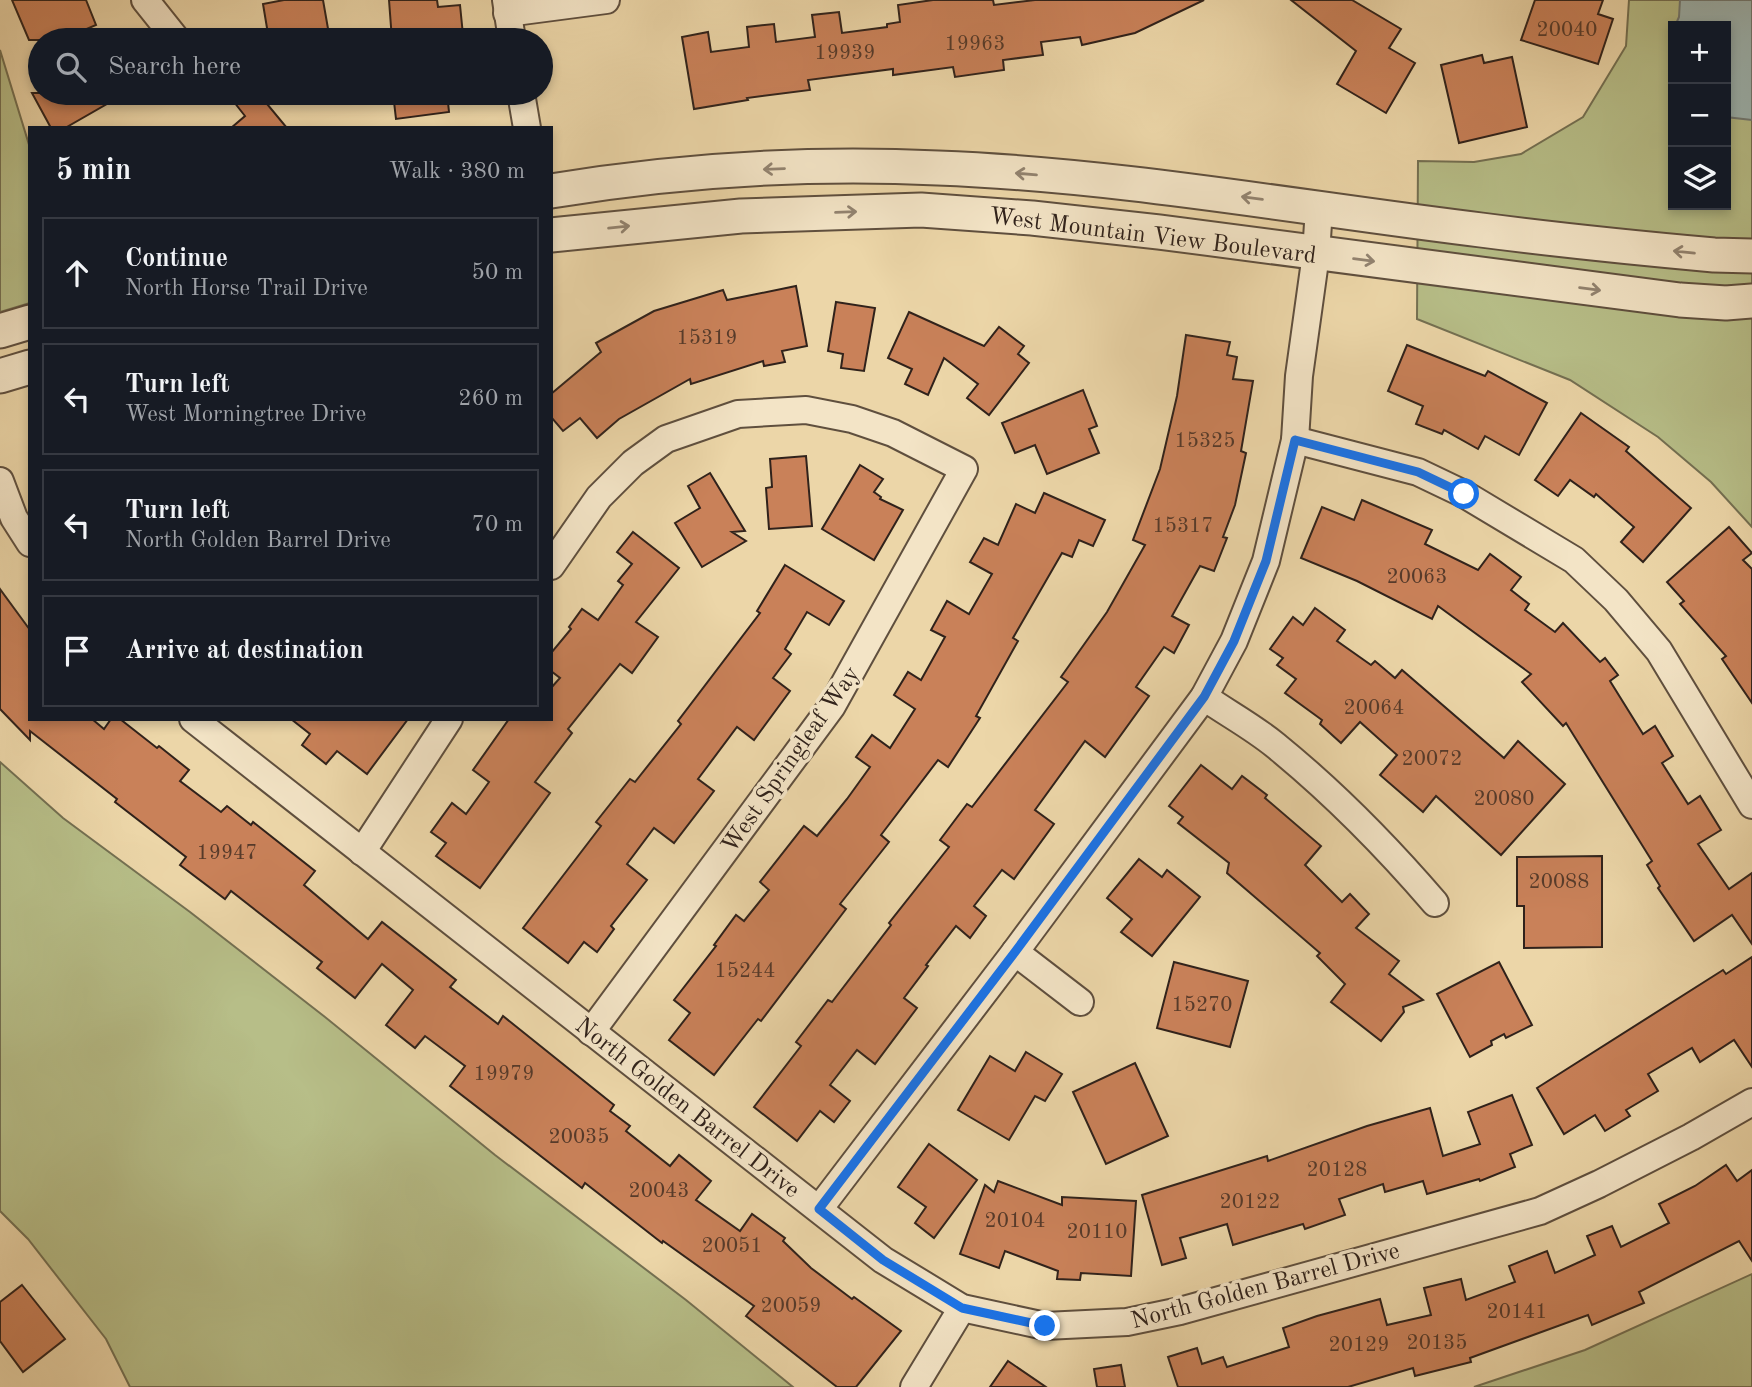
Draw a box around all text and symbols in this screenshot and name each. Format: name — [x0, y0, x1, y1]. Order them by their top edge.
house number: 20040 — [1537, 20, 1597, 41]
map controls — [1668, 21, 1731, 210]
button: + — [1668, 21, 1731, 84]
search box — [28, 28, 553, 105]
house number: 19963 — [945, 34, 1005, 55]
house number: 19939 — [815, 43, 875, 64]
icon: search — [52, 48, 90, 86]
text: Search here — [108, 54, 241, 80]
button: − — [1668, 84, 1731, 147]
button: layers — [1668, 147, 1731, 210]
text: 5 min — [56, 156, 131, 186]
text: Walk · 380 m — [389, 160, 525, 183]
one-way arrow — [763, 163, 786, 176]
one-way arrow — [1015, 167, 1038, 180]
one-way arrow — [1241, 192, 1264, 205]
one-way arrow — [834, 205, 857, 219]
street label: West Mountain View Boulevard — [988, 205, 1318, 269]
one-way arrow — [607, 220, 630, 233]
text: Continue — [125, 246, 228, 272]
one-way arrow — [1673, 246, 1696, 259]
one-way arrow — [1353, 253, 1375, 266]
icon: ahead — [58, 254, 96, 292]
text: 50 m — [472, 261, 523, 284]
text: North Horse Trail Drive — [125, 277, 368, 300]
one-way arrow — [1578, 282, 1601, 295]
house number: 15319 — [677, 328, 737, 349]
text: Turn left — [125, 372, 230, 398]
icon: left — [58, 380, 96, 418]
text: 260 m — [458, 387, 523, 410]
text: West Morningtree Drive — [125, 403, 366, 426]
house number: 15325 — [1175, 431, 1235, 452]
route start — [1448, 478, 1479, 509]
text: Turn left — [125, 498, 230, 524]
icon: left — [58, 506, 96, 544]
text: 70 m — [472, 513, 523, 536]
house number: 15317 — [1153, 516, 1213, 537]
text: North Golden Barrel Drive — [125, 529, 391, 552]
house number: 20063 — [1387, 567, 1447, 588]
icon: arrive — [58, 632, 96, 670]
text: Arrive at destination — [125, 638, 364, 664]
street label: West Springleaf Way — [718, 662, 865, 858]
house number: 20064 — [1344, 698, 1404, 719]
house number: 20072 — [1402, 749, 1462, 770]
house number: 20080 — [1474, 789, 1534, 810]
house number: 19947 — [197, 843, 257, 864]
house number: 20088 — [1529, 872, 1589, 893]
house number: 15244 — [715, 961, 775, 982]
house number: 15270 — [1172, 995, 1232, 1016]
street label: North Golden Barrel Drive — [570, 1014, 803, 1203]
house number: 19979 — [474, 1064, 534, 1085]
house number: 20035 — [549, 1127, 609, 1148]
house number: 20128 — [1307, 1160, 1367, 1181]
house number: 20043 — [629, 1181, 689, 1202]
house number: 20122 — [1220, 1192, 1280, 1213]
house number: 20104 — [985, 1211, 1045, 1232]
house number: 20110 — [1067, 1222, 1127, 1243]
house number: 20051 — [702, 1236, 762, 1257]
street label: North Golden Barrel Drive — [1128, 1239, 1403, 1334]
house number: 20059 — [761, 1296, 821, 1317]
house number: 20141 — [1487, 1302, 1547, 1323]
route end — [1029, 1310, 1060, 1341]
house number: 20135 — [1407, 1333, 1467, 1354]
house number: 20129 — [1329, 1335, 1389, 1356]

